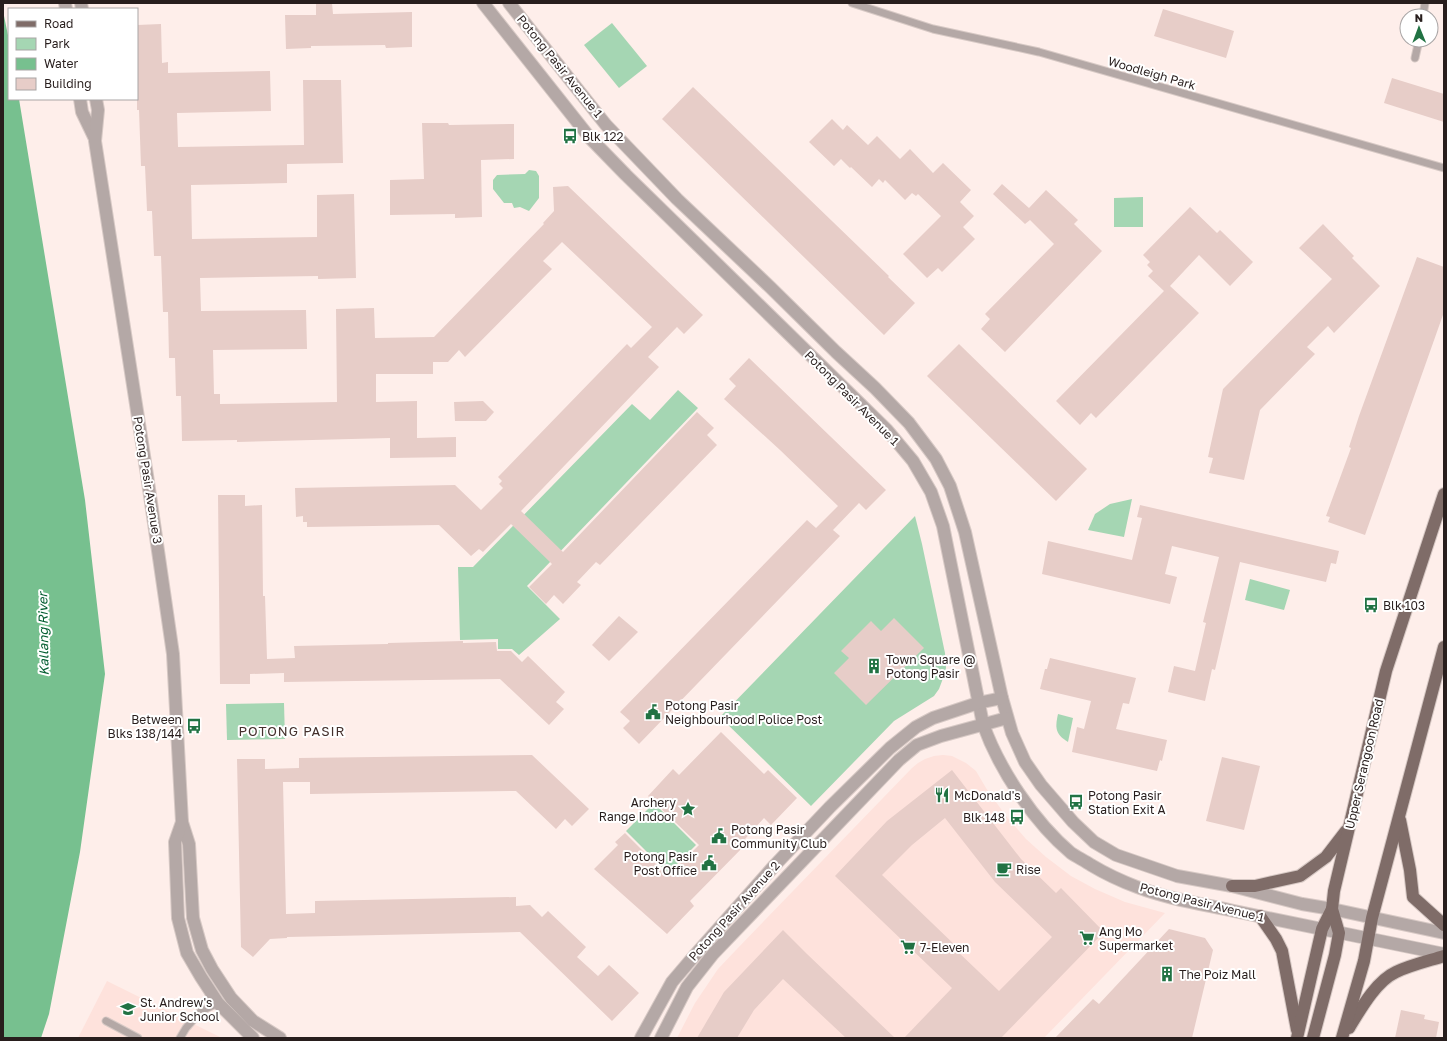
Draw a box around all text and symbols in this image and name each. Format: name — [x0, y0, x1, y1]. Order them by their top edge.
legend — [8, 8, 138, 100]
north arrow — [1399, 8, 1439, 48]
text: N — [1415, 11, 1423, 24]
street label: Potong Pasir Avenue 1 — [514, 12, 606, 120]
text: Road — [44, 16, 73, 31]
text: Park — [44, 36, 70, 51]
street label: Woodleigh Park — [1106, 53, 1198, 93]
text: Water — [44, 56, 78, 71]
text: Building — [44, 76, 92, 91]
bus stop icon: Blk 122 — [561, 127, 579, 145]
place label: Blk 122 — [582, 129, 623, 144]
street label: Potong Pasir Avenue 1 — [802, 348, 903, 449]
street label: Potong Pasir Avenue 3 — [131, 415, 165, 545]
water label: Kallang River — [34, 590, 52, 676]
bus stop icon: Blk 103 — [1362, 596, 1380, 614]
place label: Blk 103 — [1383, 598, 1425, 613]
place label: Town Square @ Potong Pasir — [886, 652, 975, 681]
building icon: Town Square @ Potong Pasir — [865, 657, 883, 675]
street label: Upper Serangoon Road — [1342, 697, 1386, 831]
place label: Potong Pasir Neighbourhood Police Post — [665, 698, 823, 727]
public building icon: Potong Pasir Neighbourhood Police Post — [644, 703, 662, 721]
place label: Between Blks 138/144 — [108, 712, 182, 741]
bus stop icon: Between Blks 138/144 — [185, 717, 203, 735]
district label: POTONG PASIR — [239, 723, 345, 739]
restaurant icon: McDonald's — [933, 786, 951, 804]
place label: McDonald's — [954, 788, 1021, 803]
place label: Potong Pasir Station Exit A — [1088, 788, 1165, 817]
bus stop icon: Potong Pasir Station Exit A — [1067, 793, 1085, 811]
place label: Archery Range Indoor — [599, 795, 676, 824]
place icon: Archery Range Indoor — [679, 800, 697, 818]
bus stop icon: Blk 148 — [1008, 808, 1026, 826]
place label: Blk 148 — [963, 810, 1005, 825]
place label: Potong Pasir Community Club — [731, 822, 827, 851]
public building icon: Potong Pasir Community Club — [710, 827, 728, 845]
place label: Potong Pasir Post Office — [624, 849, 697, 878]
public building icon: Potong Pasir Post Office — [700, 854, 718, 872]
street label: Potong Pasir Avenue 2 — [685, 858, 783, 964]
cafe icon: Rise — [995, 860, 1013, 878]
place label: Rise — [1016, 862, 1041, 877]
street label: Potong Pasir Avenue 1 — [1138, 879, 1266, 925]
place label: Ang Mo Supermarket — [1099, 924, 1174, 953]
supermarket icon: Ang Mo Supermarket — [1078, 929, 1096, 947]
supermarket icon: 7-Eleven — [899, 938, 917, 956]
place label: 7-Eleven — [920, 940, 970, 955]
building icon: The Poiz Mall — [1158, 965, 1176, 983]
place label: The Poiz Mall — [1179, 967, 1256, 982]
place label: St. Andrew's Junior School — [140, 995, 219, 1024]
school or university icon: St. Andrew's Junior School — [119, 1000, 137, 1018]

